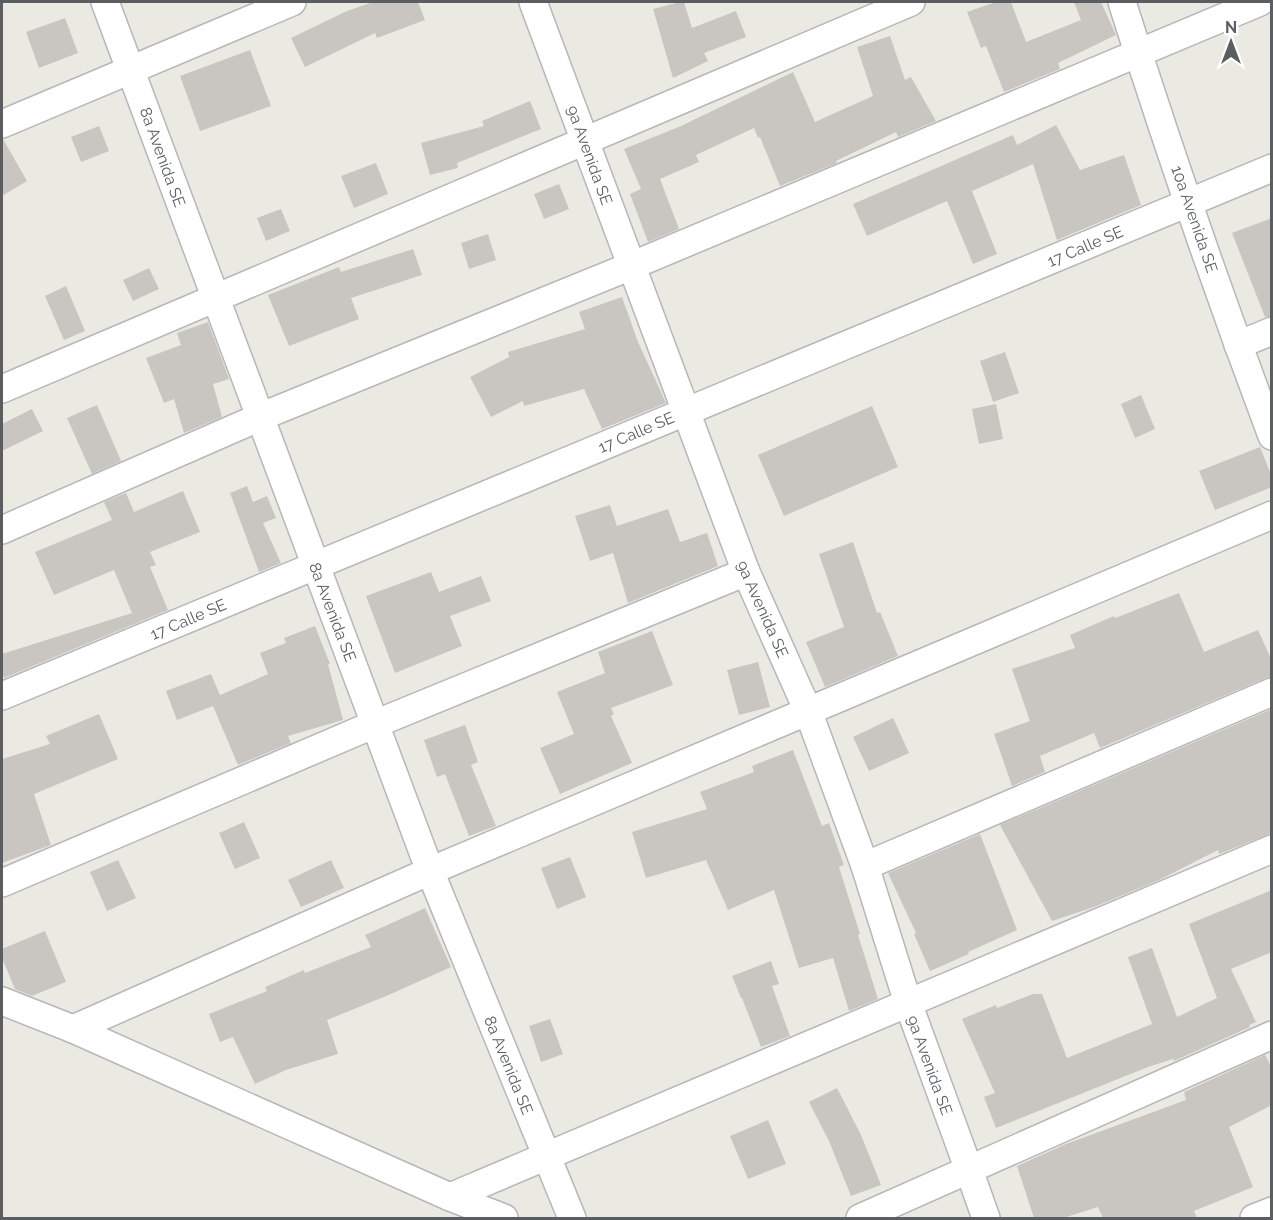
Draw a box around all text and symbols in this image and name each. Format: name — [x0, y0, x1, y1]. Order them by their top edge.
north arrow — [1201, 12, 1261, 72]
text: N — [1225, 18, 1237, 37]
street label: 9a Avenida SE — [563, 103, 616, 208]
street label: 8a Avenida SE — [136, 105, 189, 210]
street label: 10a Avenida SE — [1167, 163, 1222, 275]
street label: 17 Calle SE — [1044, 222, 1126, 271]
street label: 17 Calle SE — [595, 408, 677, 457]
street label: 9a Avenida SE — [733, 558, 793, 661]
street label: 8a Avenida SE — [305, 560, 360, 665]
street label: 17 Calle SE — [147, 595, 229, 644]
street label: 8a Avenida SE — [480, 1013, 537, 1118]
street label: 9a Avenida SE — [903, 1013, 956, 1118]

